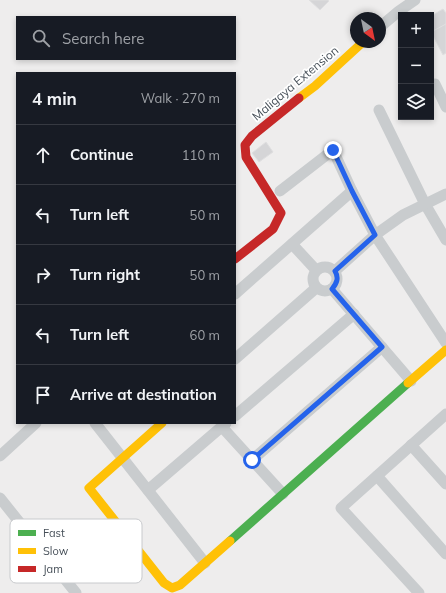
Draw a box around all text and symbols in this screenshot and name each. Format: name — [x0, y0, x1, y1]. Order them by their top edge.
north arrow — [350, 12, 386, 48]
map controls — [398, 12, 434, 120]
button: + — [398, 12, 434, 48]
search box — [16, 16, 236, 60]
icon: search — [30, 27, 52, 49]
text: Search here — [62, 29, 144, 48]
street label: Maligaya Extension — [249, 43, 341, 123]
button: − — [398, 48, 434, 84]
button: layers — [398, 84, 434, 120]
text: 4 min — [32, 88, 77, 109]
text: Walk · 270 m — [141, 90, 220, 106]
route end — [324, 141, 342, 159]
icon: ahead — [32, 144, 54, 166]
text: Continue — [70, 145, 133, 164]
text: 110 m — [182, 147, 220, 163]
icon: left — [32, 204, 54, 226]
text: Turn left — [70, 205, 129, 224]
text: 50 m — [190, 207, 220, 223]
icon: right — [32, 264, 54, 286]
text: Turn right — [70, 265, 140, 284]
text: 50 m — [190, 267, 220, 283]
icon: left — [32, 324, 54, 346]
text: Turn left — [70, 325, 129, 344]
text: 60 m — [190, 327, 220, 343]
icon: arrive — [32, 384, 54, 406]
text: Arrive at destination — [70, 385, 217, 404]
route start — [243, 451, 261, 469]
legend — [10, 519, 142, 583]
text: Fast — [43, 526, 65, 540]
text: Slow — [43, 544, 69, 558]
text: Jam — [43, 562, 63, 576]

